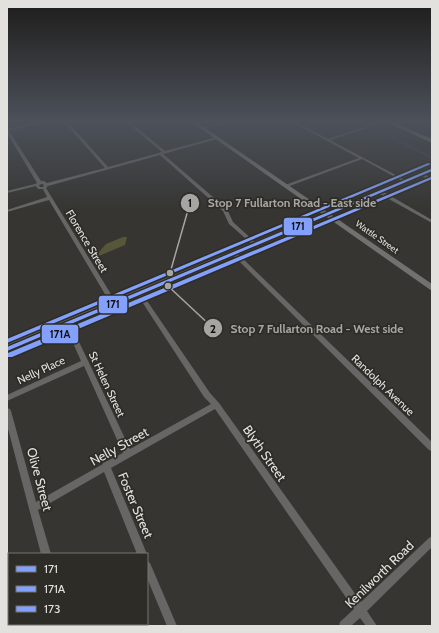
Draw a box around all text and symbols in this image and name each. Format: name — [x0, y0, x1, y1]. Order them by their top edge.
callout: Stop 7 Fullarton Road - East side — [180, 191, 384, 215]
text: 1 — [188, 195, 192, 210]
text: Stop 7 Fullarton Road - East side — [208, 195, 376, 210]
street label: Florence Street — [63, 207, 111, 275]
line badge: 171 — [283, 217, 313, 236]
street label: Wattle Street — [354, 218, 401, 256]
text: 171 — [291, 219, 305, 233]
line badge: 171 — [98, 295, 128, 314]
text: 171 — [106, 297, 120, 311]
callout: Stop 7 Fullarton Road - West side — [203, 316, 412, 340]
text: 2 — [210, 321, 216, 336]
text: Stop 7 Fullarton Road - West side — [231, 321, 403, 336]
line badge: 171A — [41, 324, 79, 344]
text: 171A — [50, 327, 70, 341]
street label: St Helen Street — [86, 349, 128, 419]
street label: Randolph Avenue — [349, 351, 418, 419]
street label: Nelly Place — [15, 353, 67, 387]
street label: Blyth Street — [240, 422, 291, 485]
street label: Nelly Street — [87, 423, 152, 469]
street label: Olive Street — [24, 446, 56, 513]
street label: Foster Street — [115, 470, 157, 541]
street label: Kenilworth Road — [341, 537, 417, 611]
legend — [8, 553, 148, 625]
text: 171 — [44, 561, 58, 576]
text: 171A — [44, 581, 66, 596]
text: 173 — [44, 601, 60, 616]

